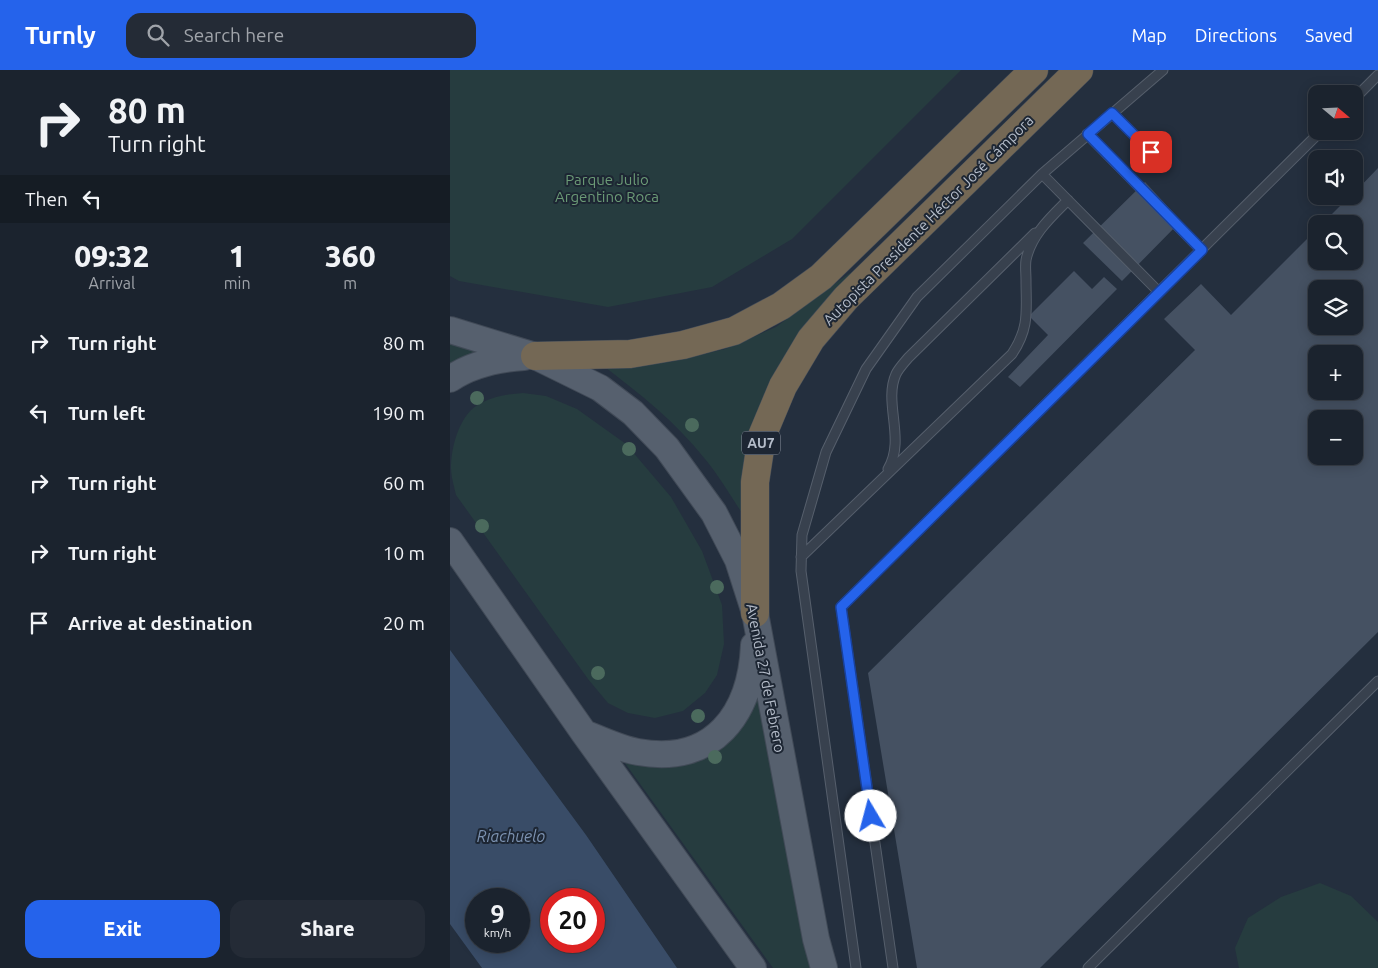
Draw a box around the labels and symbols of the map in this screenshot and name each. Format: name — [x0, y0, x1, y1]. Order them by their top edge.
north arrow — [1308, 85, 1362, 140]
street label: Autopista Presidente Héctor José Cámpora — [820, 112, 1036, 328]
pin — [1130, 131, 1172, 173]
park label: Parque Julio Argentino Roca — [555, 171, 659, 205]
road number: AU7 — [742, 432, 780, 454]
street label: Avenida 27 de Febrero — [743, 602, 789, 754]
position arrow — [844, 789, 896, 841]
water label: Riachuelo — [477, 827, 546, 845]
speed limit sign: 20 — [540, 888, 605, 953]

